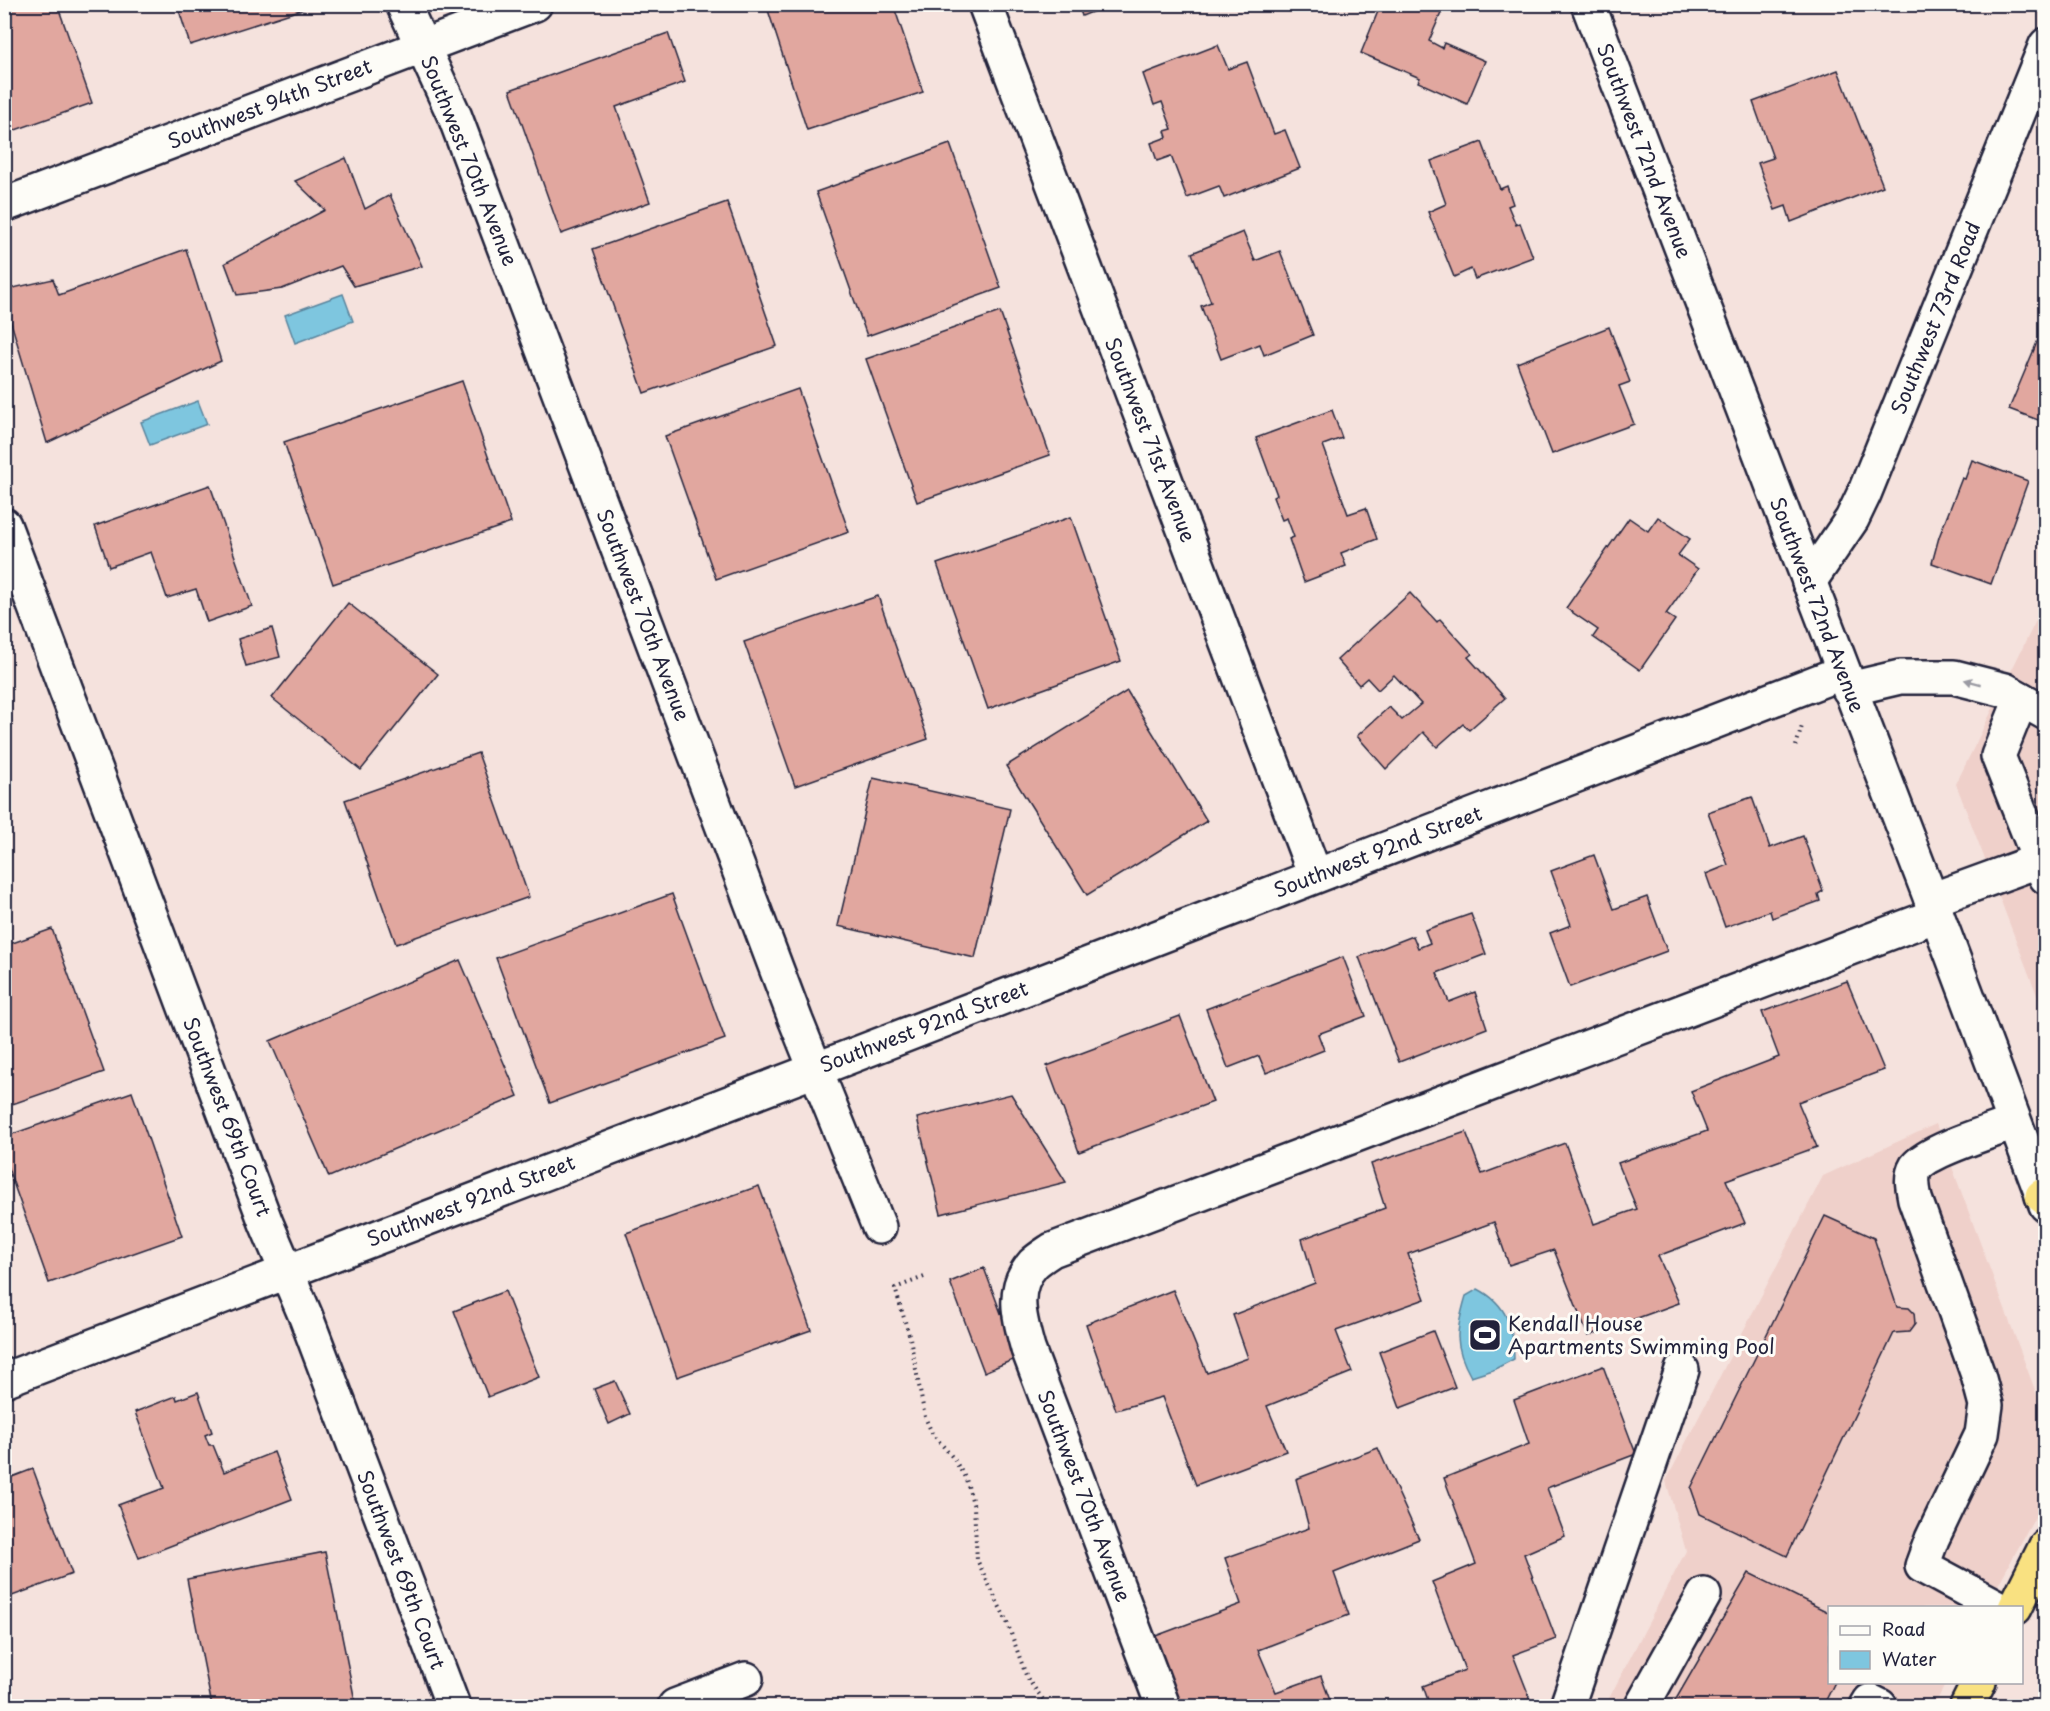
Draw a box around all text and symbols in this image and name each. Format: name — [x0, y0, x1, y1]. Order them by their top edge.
street label: Southwest 72nd Avenue — [1590, 39, 1700, 263]
street label: Southwest 94th Street — [163, 50, 376, 156]
street label: Southwest 70th Avenue — [414, 51, 526, 270]
street label: Southwest 73rd Road — [1883, 217, 1987, 418]
street label: Southwest 71st Avenue — [1098, 333, 1204, 546]
street label: Southwest 72nd Avenue — [1763, 493, 1873, 717]
street label: Southwest 70th Avenue — [590, 504, 698, 725]
one-way arrow — [1964, 676, 1982, 686]
street label: Southwest 92nd Street — [1269, 797, 1486, 905]
street label: Southwest 92nd Street — [815, 972, 1032, 1080]
street label: Southwest 69th Court — [176, 1013, 280, 1221]
street label: Southwest 92nd Street — [362, 1146, 579, 1254]
place label: Kendall House Apartments Swimming Pool — [1508, 1308, 1775, 1361]
sports icon: Kendall House Apartments Swimming Pool — [1467, 1317, 1503, 1353]
street label: Southwest 70th Avenue — [1031, 1385, 1139, 1606]
street label: Southwest 69th Court — [350, 1466, 454, 1674]
legend — [1828, 1606, 2023, 1684]
text: Road — [1882, 1615, 1926, 1642]
text: Water — [1882, 1645, 1937, 1672]

